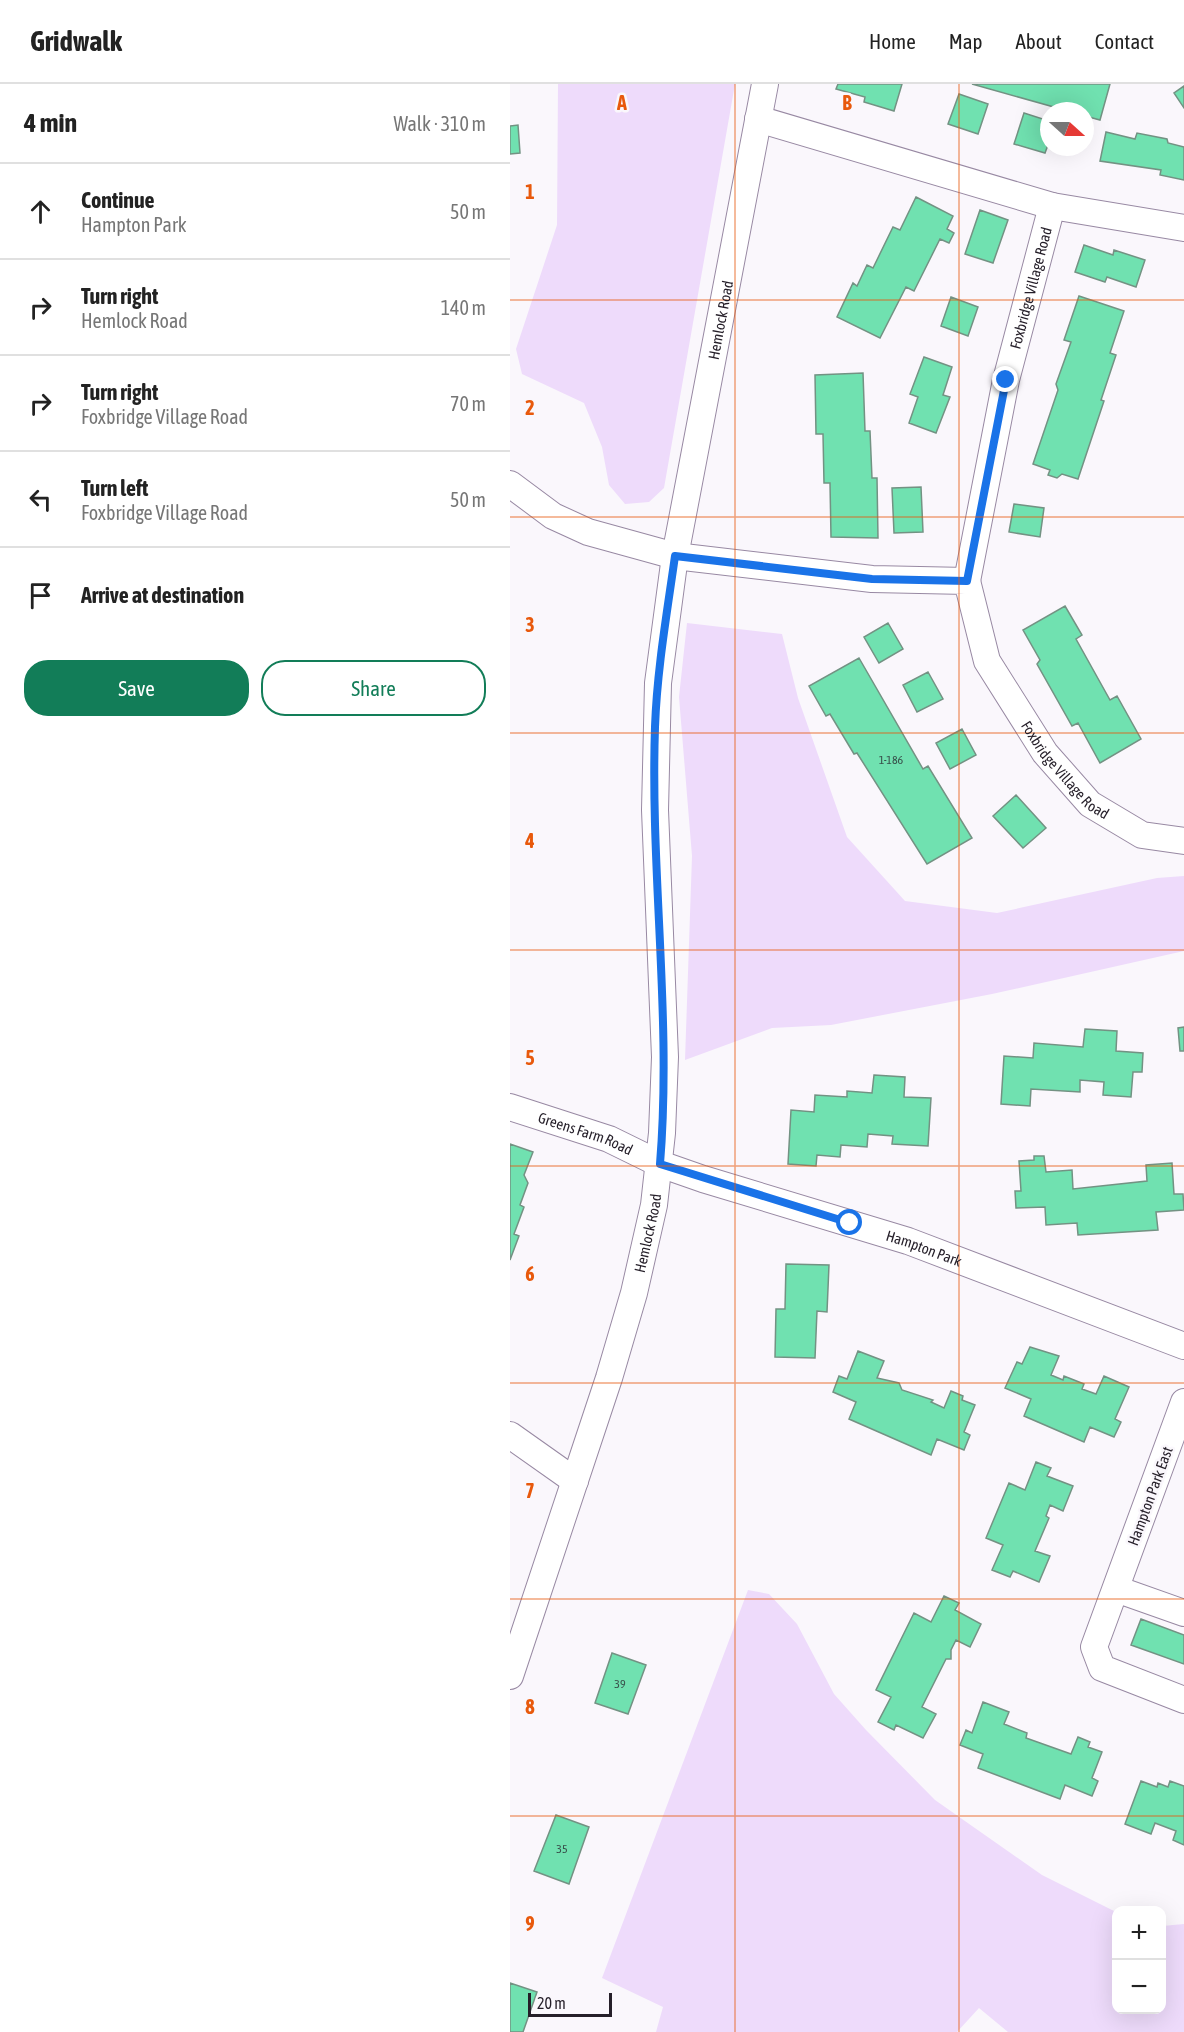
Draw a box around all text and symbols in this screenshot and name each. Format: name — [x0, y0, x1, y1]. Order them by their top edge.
text: Gridwalk — [30, 25, 122, 57]
text: Home — [869, 29, 916, 53]
text: Map — [949, 29, 983, 53]
text: About — [1016, 29, 1062, 53]
text: Contact — [1095, 29, 1154, 53]
text: A — [616, 91, 627, 114]
text: B — [842, 91, 852, 114]
north arrow — [1040, 102, 1094, 156]
text: 4 min — [24, 108, 77, 138]
text: Walk · 310 m — [394, 112, 486, 135]
text: 1 — [525, 180, 535, 203]
text: Continue — [81, 187, 155, 213]
icon: ahead — [24, 195, 57, 228]
text: 50 m — [450, 200, 486, 223]
text: Hampton Park — [81, 213, 187, 236]
street label: Foxbridge Village Road — [1006, 225, 1055, 351]
street label: Hemlock Road — [704, 279, 736, 361]
text: Turn right — [81, 283, 158, 309]
icon: right — [24, 291, 57, 324]
text: 140 m — [441, 296, 486, 319]
text: Hemlock Road — [81, 309, 188, 332]
route end — [992, 366, 1018, 392]
text: Turn right — [81, 379, 158, 405]
icon: right — [24, 387, 57, 420]
text: 70 m — [450, 392, 486, 415]
text: 2 — [525, 396, 535, 419]
text: Foxbridge Village Road — [81, 405, 248, 428]
text: Turn left — [81, 475, 148, 501]
icon: left — [24, 483, 57, 516]
text: 50 m — [450, 488, 486, 511]
text: Foxbridge Village Road — [81, 501, 248, 524]
icon: arrive — [24, 579, 57, 612]
text: Arrive at destination — [81, 582, 244, 608]
text: 3 — [525, 613, 535, 636]
button: Save — [24, 660, 249, 716]
button: Share — [261, 660, 486, 716]
street label: Foxbridge Village Road — [1018, 718, 1112, 822]
house number: 1-186 — [879, 753, 904, 767]
text: 4 — [524, 829, 535, 852]
text: 5 — [525, 1046, 535, 1069]
street label: Greens Farm Road — [536, 1108, 636, 1158]
street label: Hemlock Road — [630, 1193, 664, 1274]
route start — [836, 1209, 862, 1235]
street label: Hampton Park — [884, 1226, 965, 1269]
text: 6 — [525, 1262, 535, 1285]
street label: Hampton Park East — [1124, 1444, 1176, 1548]
text: 7 — [525, 1479, 535, 1502]
house number: 39 — [614, 1677, 626, 1691]
text: 8 — [525, 1695, 535, 1718]
house number: 35 — [556, 1842, 568, 1856]
map controls — [1112, 1906, 1166, 2014]
button: + — [1112, 1906, 1166, 1960]
text: 9 — [525, 1912, 535, 1935]
button: − — [1112, 1960, 1166, 2014]
scale bar — [528, 1990, 612, 2018]
text: 20 m — [537, 1994, 566, 2012]

